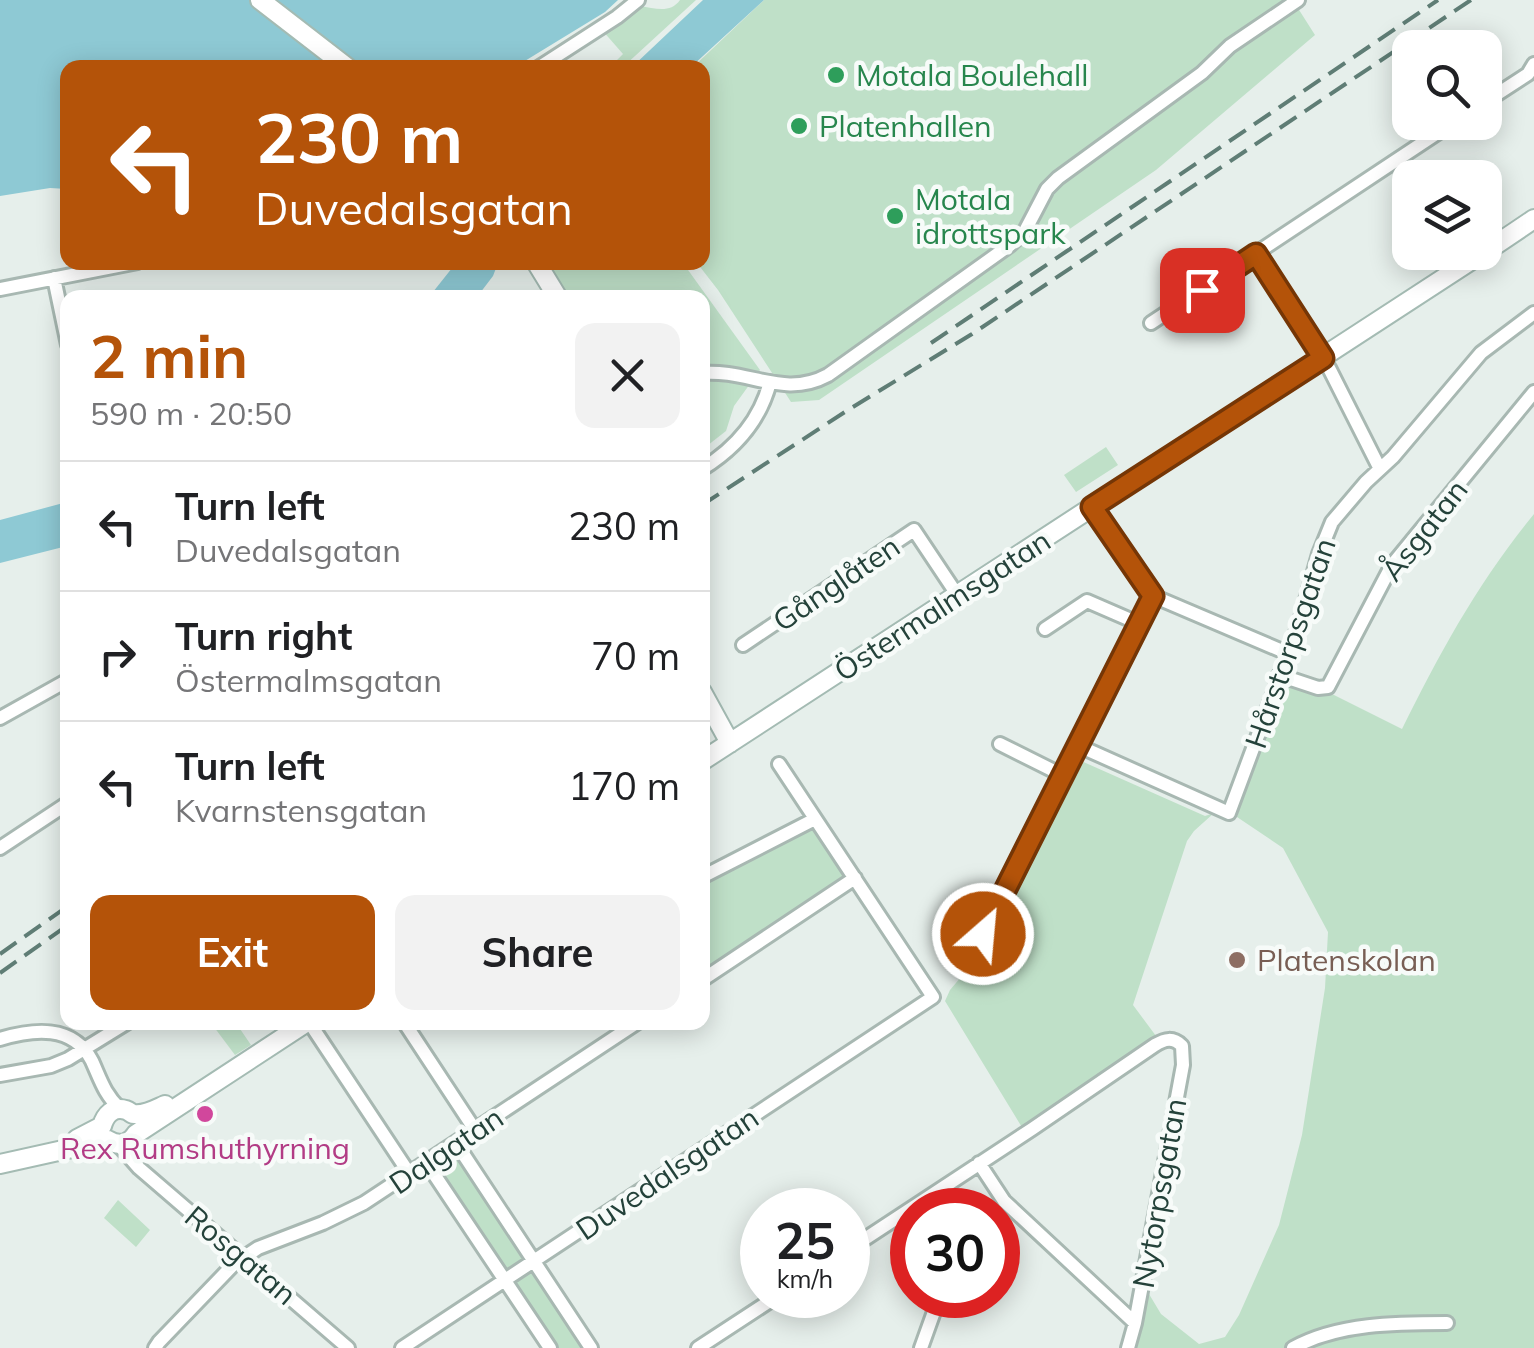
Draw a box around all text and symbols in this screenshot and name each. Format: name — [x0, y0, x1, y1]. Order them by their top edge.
map controls — [1392, 30, 1502, 270]
button: search — [1392, 30, 1502, 140]
place label: Motala Boulehall — [856, 56, 1088, 94]
marker: Motala Boulehall — [825, 64, 847, 86]
text: 230 m — [255, 93, 463, 181]
icon: left — [90, 100, 220, 230]
place label: Platenhallen — [819, 107, 992, 145]
marker: Platenhallen — [788, 115, 810, 137]
button: layers — [1392, 160, 1502, 270]
text: Duvedalsgatan — [255, 180, 573, 236]
place label: Motala idrottspark — [915, 180, 1066, 252]
marker: Motala idrottspark — [884, 205, 906, 227]
pin — [1160, 248, 1245, 333]
icon: arrive — [1175, 263, 1230, 318]
text: 2 min — [90, 318, 248, 393]
button: close — [575, 323, 680, 428]
text: 590 m · 20:50 — [90, 393, 292, 433]
street label: Åsgatan — [1372, 471, 1476, 589]
text: Turn left — [175, 482, 325, 530]
icon: left — [90, 499, 145, 554]
text: 230 m — [568, 502, 680, 550]
street label: Östermalmsgatan — [827, 521, 1057, 689]
street label: Gånglåten — [765, 527, 907, 639]
text: Duvedalsgatan — [175, 530, 401, 570]
street label: Hårstorpsgatan — [1236, 533, 1344, 753]
text: Turn right — [175, 612, 352, 660]
icon: right — [90, 629, 145, 684]
text: 70 m — [591, 632, 680, 680]
text: Östermalmsgatan — [175, 660, 442, 700]
text: Turn left — [175, 742, 325, 790]
icon: left — [90, 759, 145, 814]
text: 170 m — [568, 762, 680, 810]
text: Kvarnstensgatan — [175, 790, 427, 830]
position arrow — [931, 882, 1035, 986]
button: Exit — [90, 895, 375, 1010]
button: Share — [395, 895, 680, 1010]
place label: Platenskolan — [1257, 941, 1436, 979]
marker: Platenskolan — [1226, 949, 1248, 971]
street label: Nytorpsgatan — [1124, 1095, 1194, 1291]
street label: Dalgatan — [382, 1098, 510, 1202]
street label: Duvedalsgatan — [569, 1098, 765, 1248]
marker: Rex Rumshuthyrning — [194, 1103, 216, 1125]
place label: Rex Rumshuthyrning — [60, 1129, 350, 1167]
speed limit sign: 30 — [890, 1188, 1020, 1318]
street label: Rosgatan — [177, 1197, 305, 1313]
text: 25 — [775, 1209, 835, 1272]
text: km/h — [777, 1263, 833, 1294]

